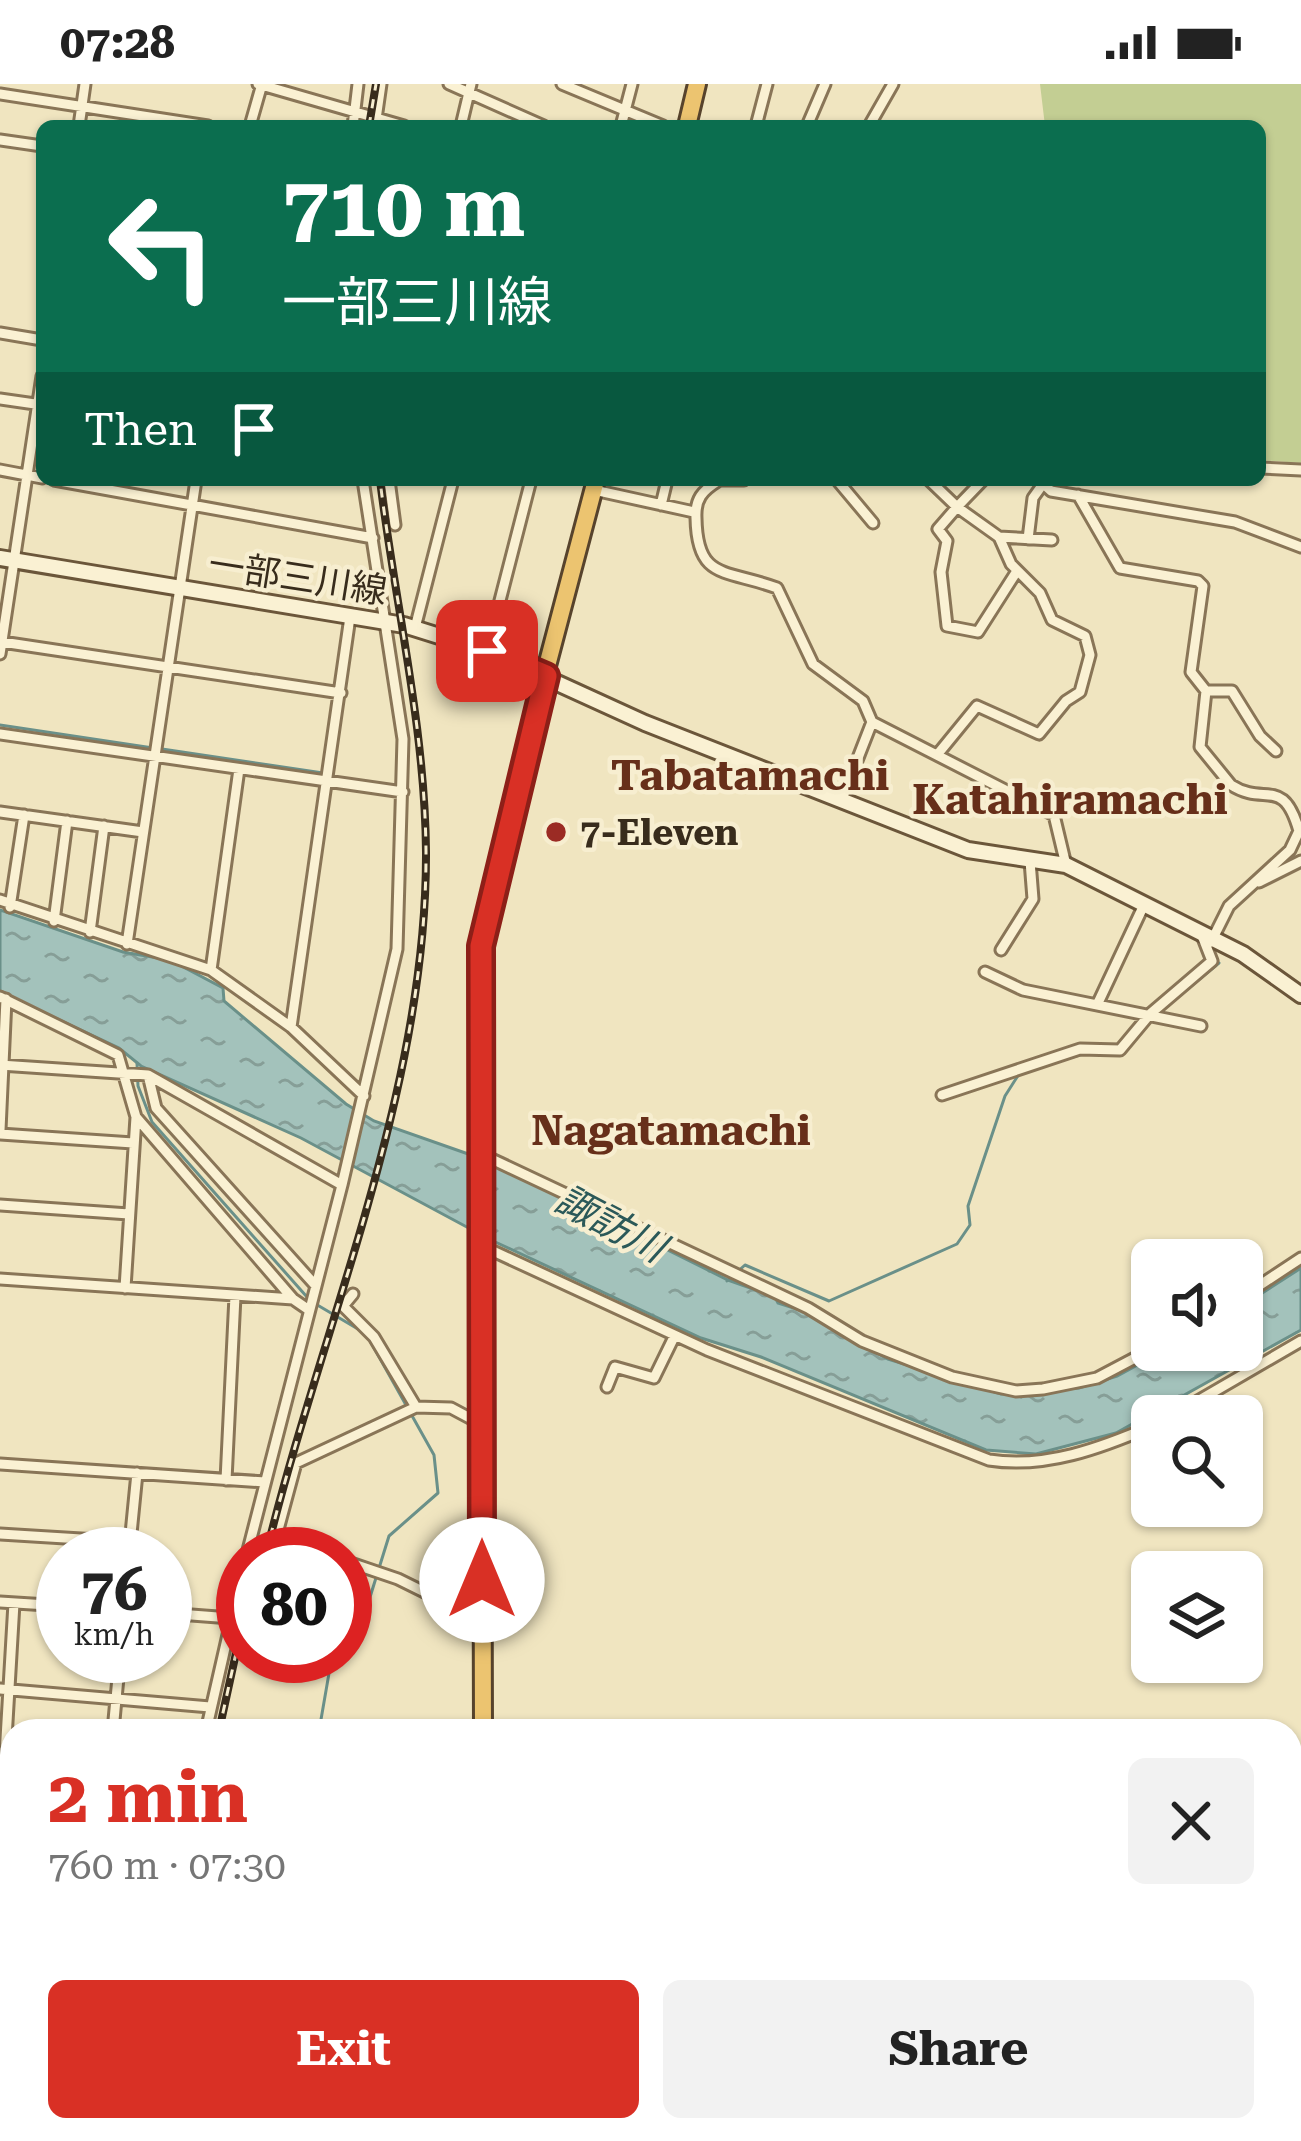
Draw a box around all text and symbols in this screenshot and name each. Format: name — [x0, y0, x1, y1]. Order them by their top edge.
text: 07:28 — [60, 16, 175, 69]
text: 710 m — [282, 158, 525, 256]
icon: left — [84, 168, 240, 324]
text: 一部三川線 — [282, 271, 552, 334]
icon: arrive — [221, 396, 287, 462]
text: Then — [84, 403, 197, 456]
street label: 一部三川線 — [206, 543, 390, 613]
pin — [436, 600, 538, 702]
icon: arrive — [454, 618, 520, 684]
district label: Tabatamachi — [611, 751, 889, 800]
district label: Katahiramachi — [912, 775, 1228, 824]
place label: 7-Eleven — [580, 812, 739, 854]
marker: 7-Eleven — [543, 819, 569, 845]
district label: Nagatamachi — [531, 1106, 811, 1155]
water label: 諏訪川 — [548, 1176, 677, 1274]
map controls — [1131, 1239, 1263, 1683]
button: sound — [1131, 1239, 1263, 1371]
button: search — [1131, 1395, 1263, 1527]
position arrow — [419, 1517, 545, 1643]
speed limit sign: 80 — [216, 1527, 372, 1683]
button: layers — [1131, 1551, 1263, 1683]
text: 76 — [80, 1554, 148, 1625]
text: km/h — [74, 1617, 154, 1652]
text: 2 min — [48, 1755, 248, 1840]
button: close — [1128, 1758, 1254, 1884]
text: 760 m · 07:30 — [48, 1843, 286, 1889]
button: Exit — [48, 1980, 639, 2118]
button: Share — [663, 1980, 1254, 2118]

